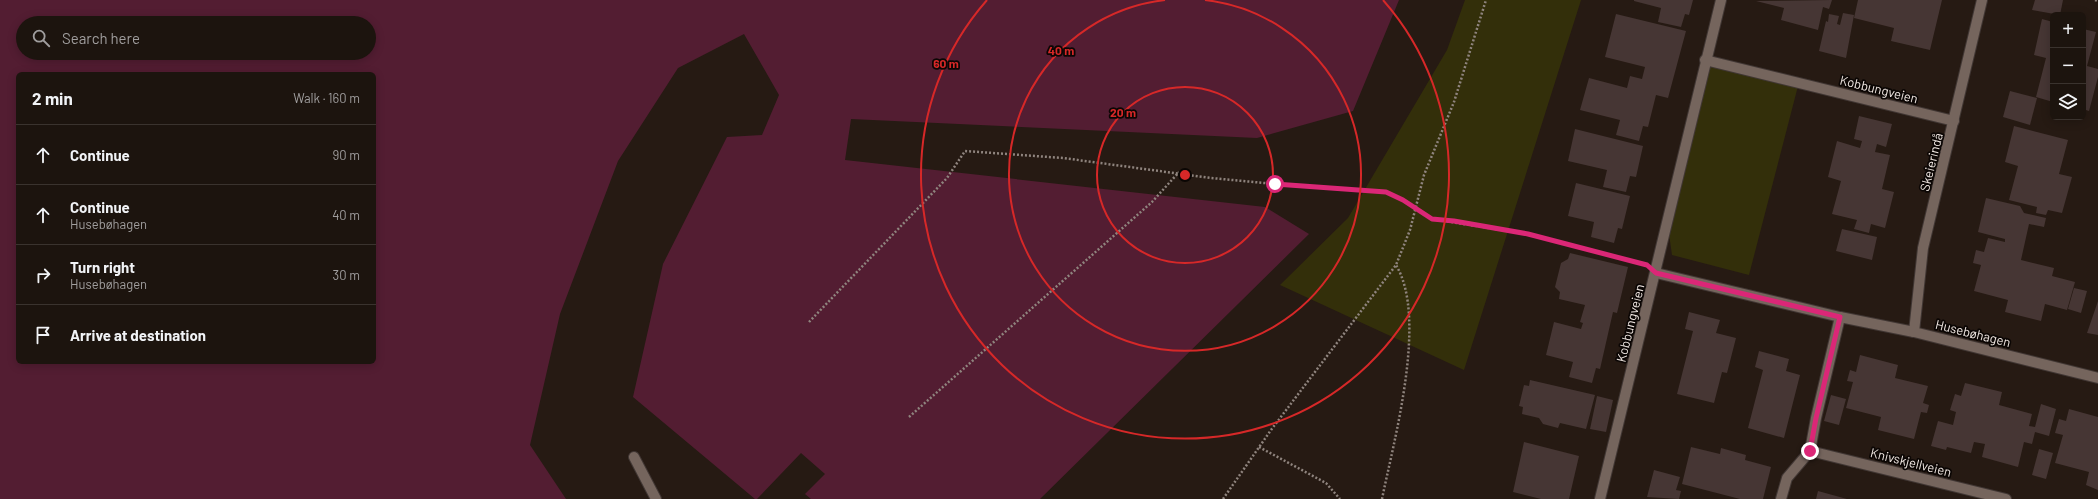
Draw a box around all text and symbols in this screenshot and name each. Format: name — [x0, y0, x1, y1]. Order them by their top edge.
map controls — [2050, 12, 2086, 120]
button: + — [2050, 12, 2086, 48]
search box — [16, 16, 376, 60]
icon: search — [30, 27, 52, 49]
text: Search here — [62, 29, 140, 47]
text: 40 m — [1048, 43, 1074, 57]
button: − — [2050, 48, 2086, 84]
text: 60 m — [933, 56, 959, 70]
street label: Kobbungveien — [1838, 72, 1920, 106]
button: layers — [2050, 84, 2086, 120]
text: 2 min — [32, 88, 73, 108]
text: Walk · 160 m — [293, 90, 360, 106]
text: 20 m — [1110, 105, 1136, 119]
street label: Skeierindå — [1916, 131, 1946, 193]
icon: ahead — [32, 144, 54, 166]
text: Continue — [70, 146, 130, 164]
text: 90 m — [333, 147, 360, 163]
centre of rings — [1178, 168, 1192, 182]
route start — [1266, 175, 1284, 193]
text: Continue — [70, 198, 130, 216]
icon: ahead — [32, 204, 54, 226]
text: 40 m — [332, 207, 360, 223]
text: Husebøhagen — [70, 216, 147, 232]
text: Turn right — [70, 258, 135, 276]
icon: right — [32, 264, 54, 286]
text: 30 m — [333, 267, 360, 283]
text: Husebøhagen — [70, 276, 147, 292]
street label: Kobbungveien — [1613, 282, 1647, 364]
street label: Husebøhagen — [1934, 316, 2012, 350]
icon: arrive — [32, 324, 54, 346]
text: Arrive at destination — [70, 326, 206, 344]
route end — [1801, 442, 1819, 460]
street label: Knivskjellveien — [1869, 444, 1953, 480]

